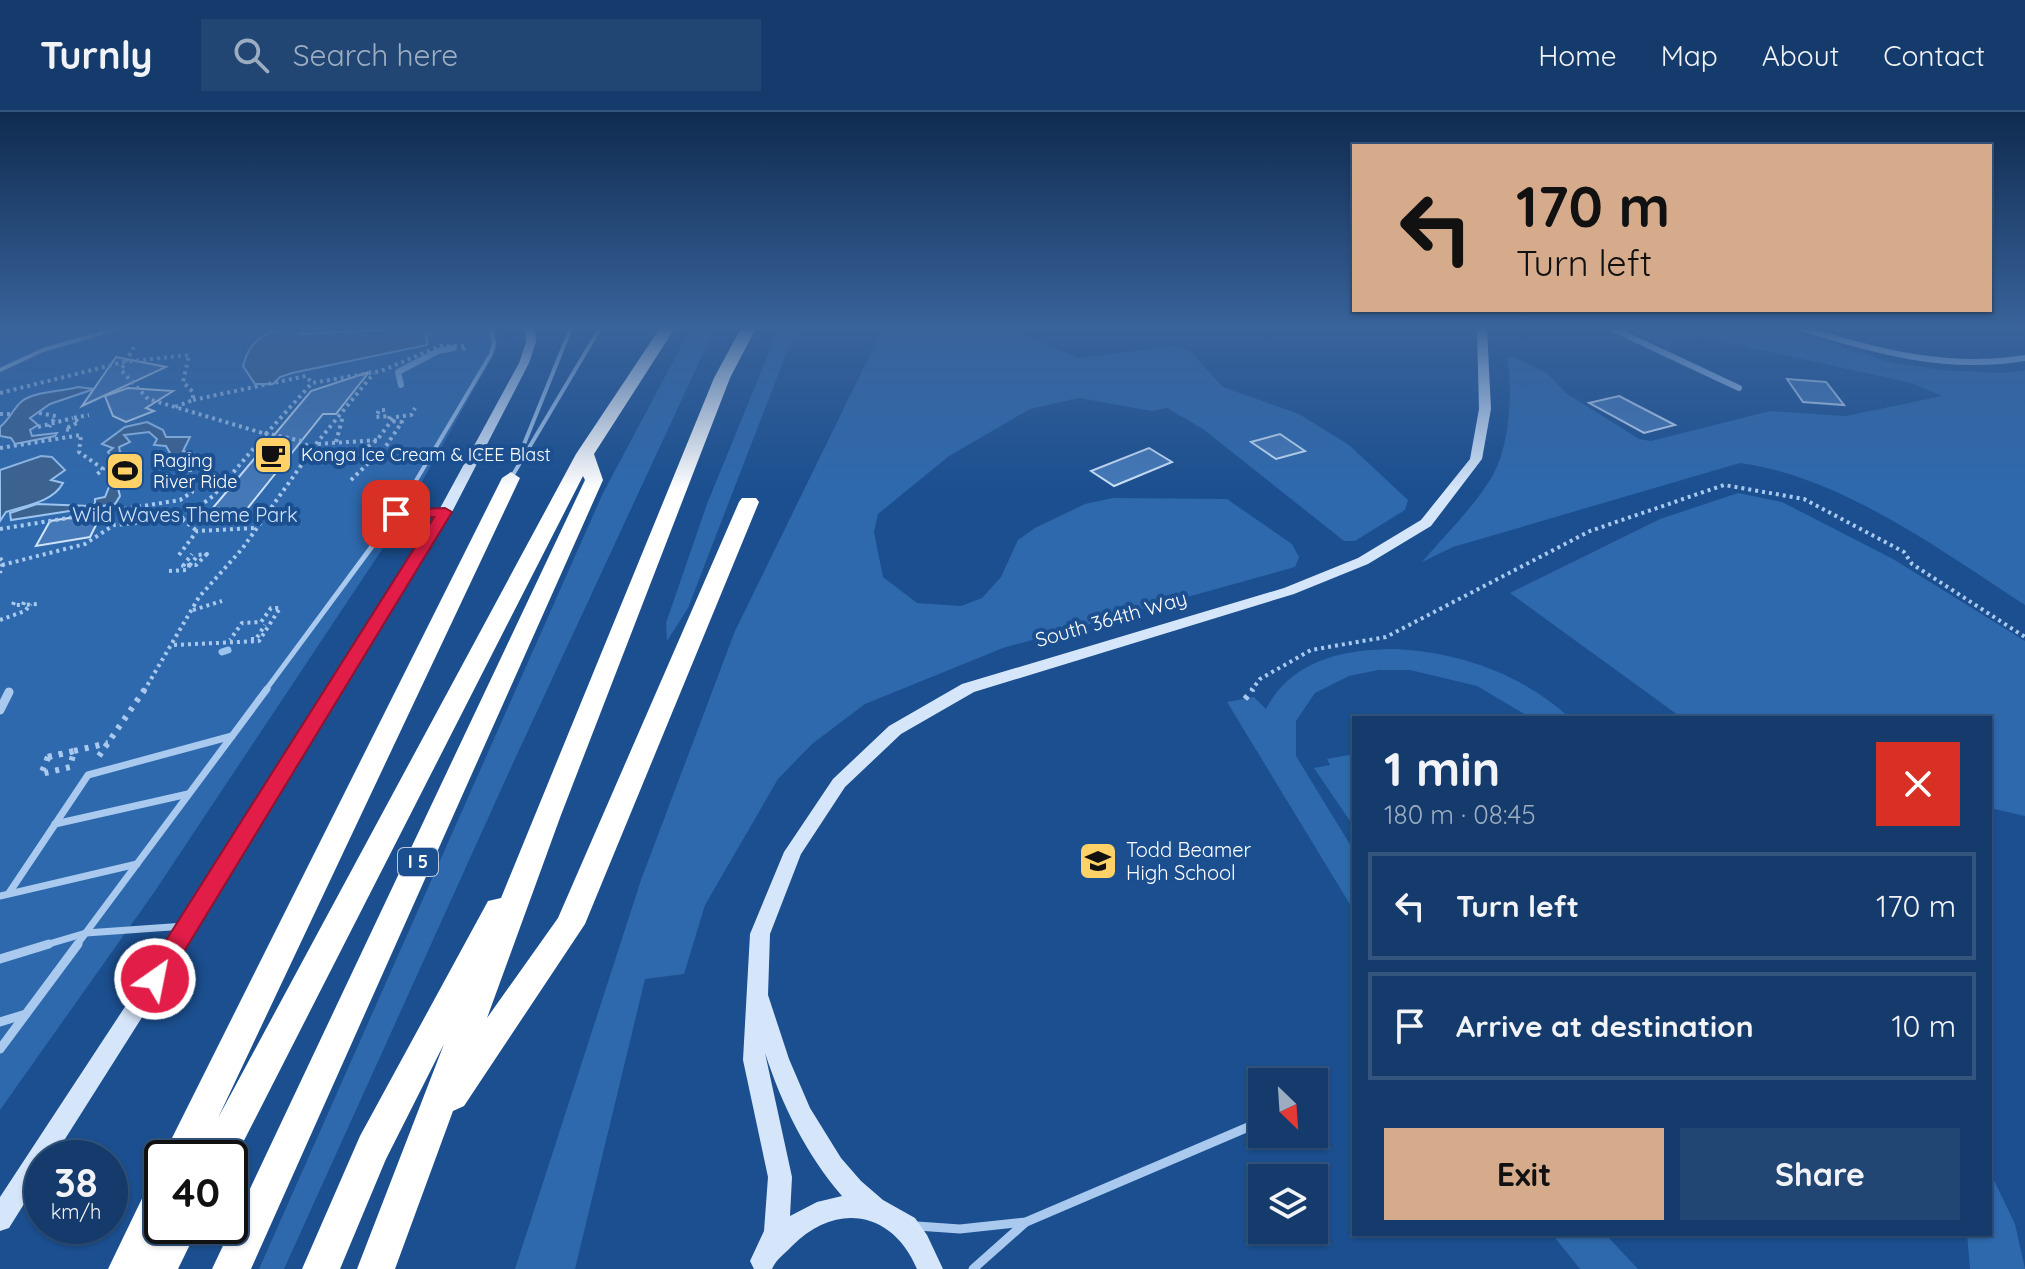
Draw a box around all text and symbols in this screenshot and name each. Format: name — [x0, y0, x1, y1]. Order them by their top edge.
search box — [201, 19, 761, 91]
text: Turnly — [40, 31, 153, 79]
icon: search — [229, 33, 273, 77]
text: Search here — [293, 36, 458, 74]
text: Home — [1538, 38, 1617, 73]
text: Map — [1661, 38, 1718, 73]
text: About — [1762, 38, 1839, 73]
text: Contact — [1883, 38, 1985, 73]
text: 170 m — [1516, 171, 1670, 241]
icon: left — [1384, 176, 1488, 280]
text: Turn left — [1516, 240, 1652, 285]
cafe icon: Konga Ice Cream & ICEE Blast — [252, 434, 294, 476]
place label: Konga Ice Cream & ICEE Blast — [301, 443, 551, 466]
place label: Raging River Ride — [153, 449, 237, 493]
sports icon: Raging River Ride — [104, 450, 146, 492]
pin — [362, 480, 430, 548]
icon: arrive — [374, 492, 418, 536]
park label: Wild Waves Theme Park — [72, 502, 298, 527]
street label: South 364th Way — [1032, 585, 1190, 652]
text: 1 min — [1384, 738, 1500, 798]
button: close — [1876, 742, 1960, 826]
text: 180 m · 08:45 — [1384, 798, 1536, 831]
place label: Todd Beamer High School — [1126, 837, 1251, 885]
school or university icon: Todd Beamer High School — [1077, 840, 1119, 882]
road number: I 5 — [398, 848, 438, 876]
icon: left — [1388, 884, 1432, 928]
text: Turn left — [1456, 887, 1579, 925]
text: 170 m — [1876, 887, 1956, 925]
position arrow — [113, 937, 197, 1021]
icon: arrive — [1388, 1004, 1432, 1048]
text: Arrive at destination — [1456, 1007, 1754, 1045]
text: 10 m — [1892, 1007, 1956, 1045]
north arrow — [1248, 1068, 1328, 1148]
map controls — [1248, 1068, 1328, 1244]
button: Exit — [1384, 1128, 1664, 1220]
button: Share — [1680, 1128, 1960, 1220]
speed limit sign: 40 — [144, 1140, 248, 1244]
text: 38 — [54, 1157, 98, 1207]
button: layers — [1248, 1164, 1328, 1244]
text: km/h — [51, 1199, 101, 1224]

